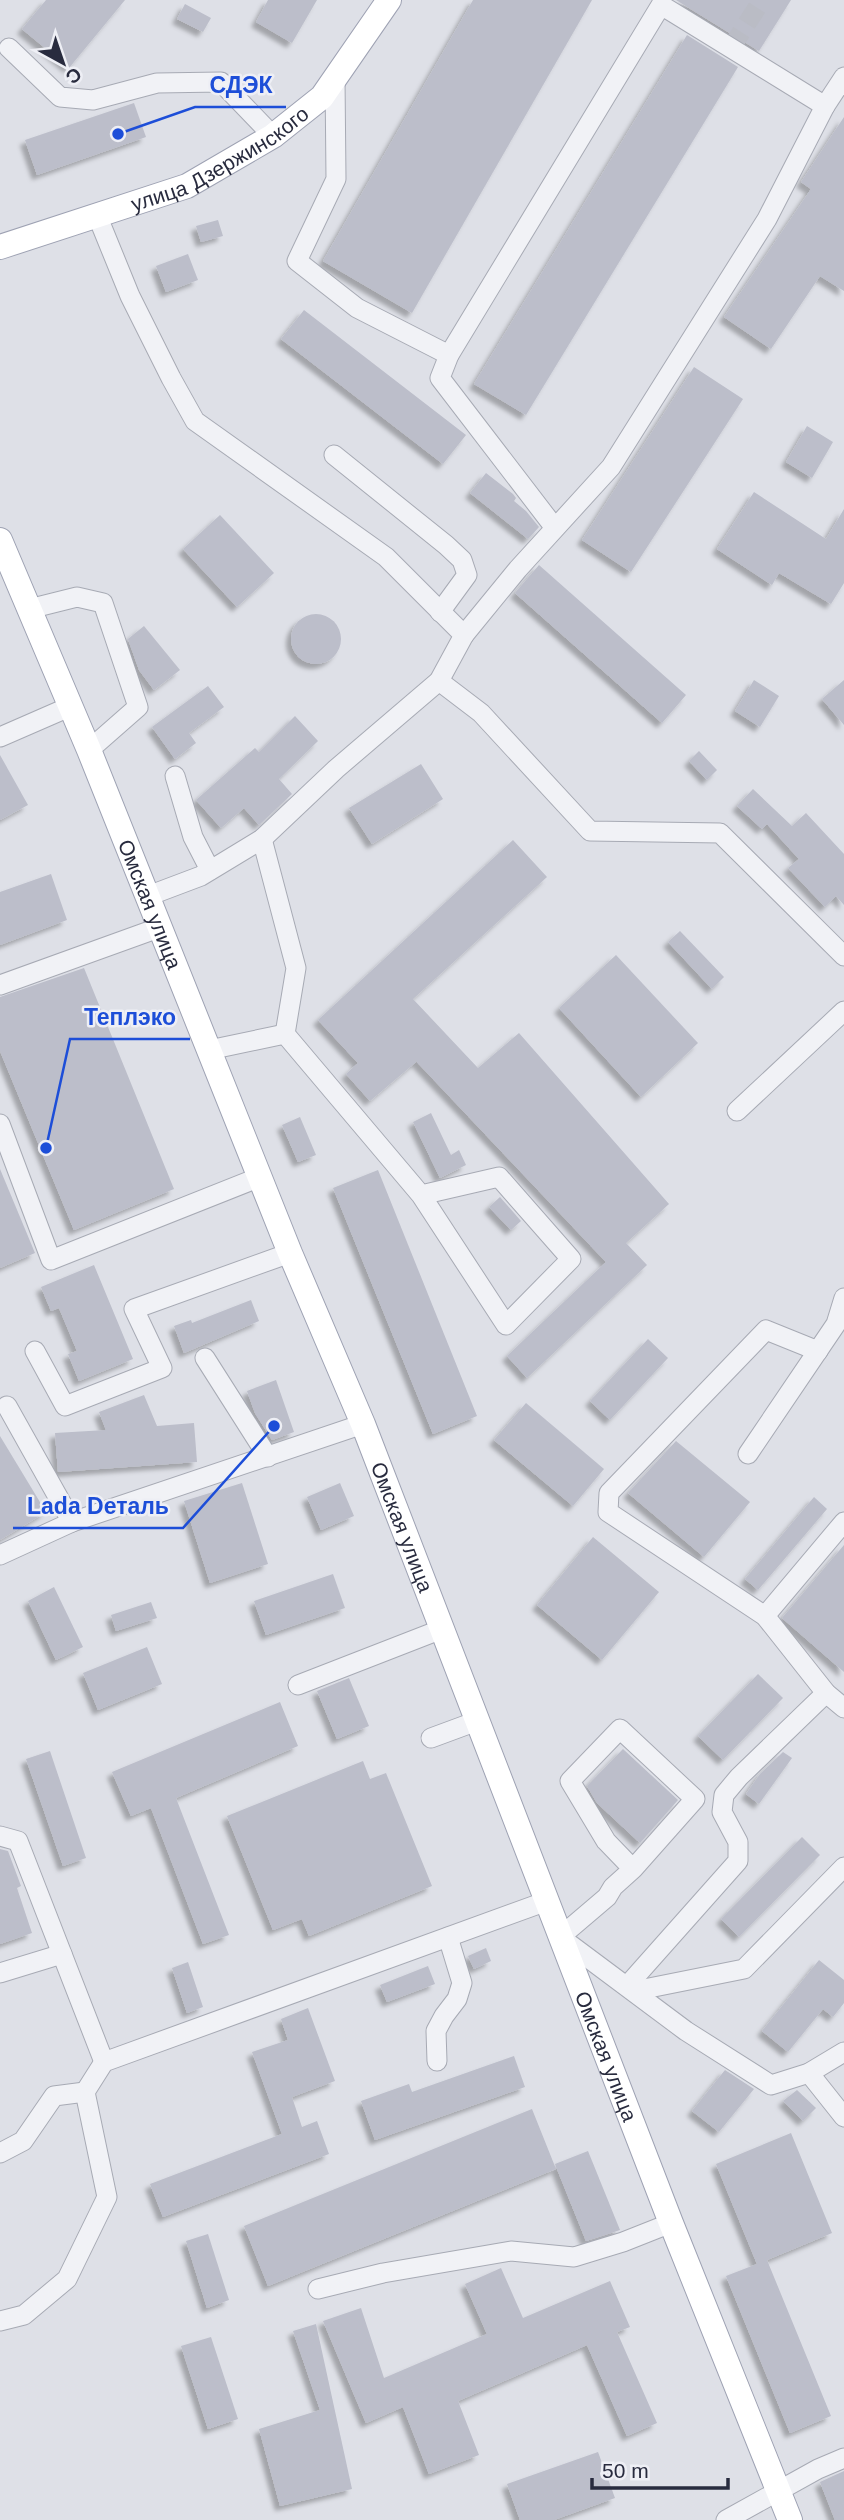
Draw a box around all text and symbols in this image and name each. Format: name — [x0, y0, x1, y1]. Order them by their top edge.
north arrow — [28, 28, 98, 98]
text: С — [61, 63, 86, 88]
callout: СДЭК — [195, 63, 286, 107]
text: СДЭК — [209, 72, 274, 98]
street label: улица Дзержинского — [128, 101, 313, 215]
street label: Омская улица — [114, 836, 187, 973]
callout: Теплэко — [70, 995, 190, 1039]
text: Теплэко — [84, 1004, 176, 1030]
street label: Омская улица — [367, 1459, 438, 1596]
callout: Lada Dеталь — [13, 1484, 183, 1528]
text: Lada Dеталь — [27, 1493, 169, 1519]
street label: Омская улица — [571, 1988, 642, 2125]
scale bar — [592, 2446, 728, 2490]
text: 50 m — [602, 2459, 649, 2482]

